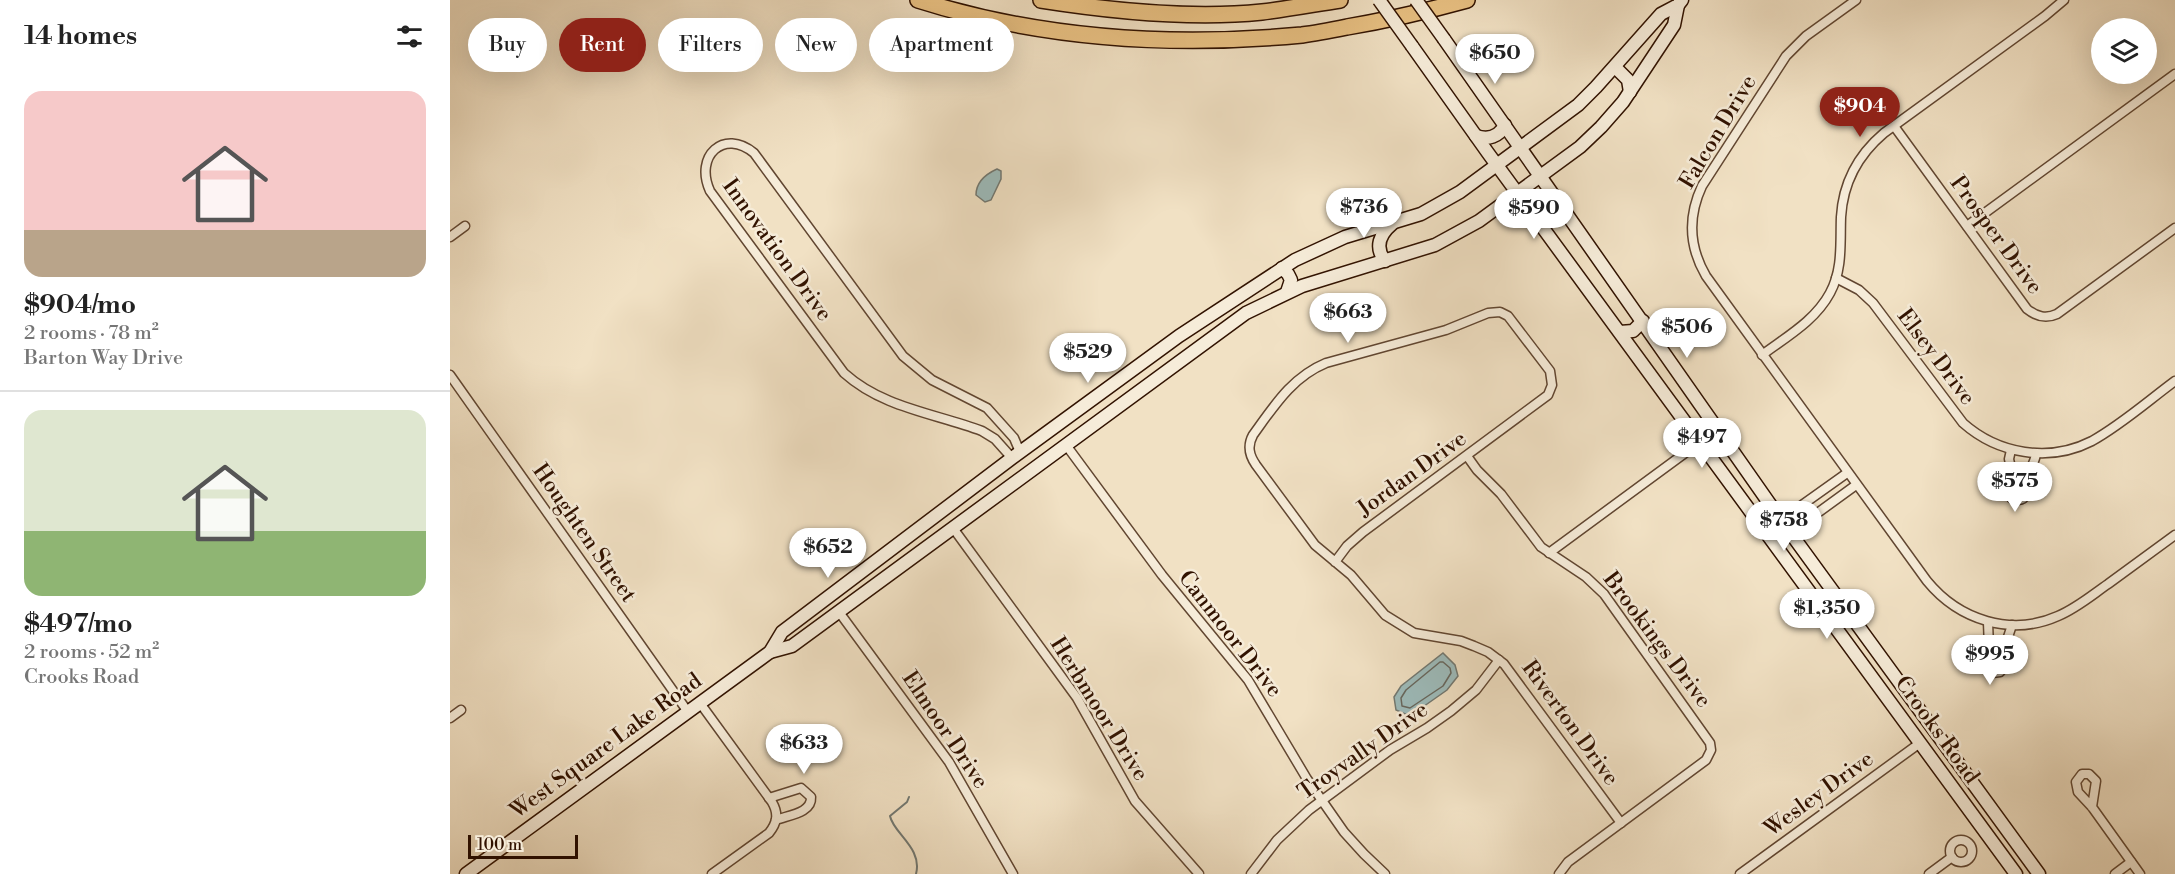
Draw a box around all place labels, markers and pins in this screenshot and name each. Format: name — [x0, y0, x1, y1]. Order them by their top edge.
pin: $650 — [1459, 34, 1531, 85]
pin: $904 — [1824, 87, 1896, 138]
pin: $736 — [1328, 188, 1400, 239]
pin: $590 — [1498, 189, 1570, 240]
pin: $663 — [1312, 293, 1384, 344]
pin: $506 — [1651, 308, 1723, 359]
pin: $529 — [1052, 333, 1124, 384]
pin: $497 — [1666, 418, 1738, 469]
pin: $575 — [1979, 462, 2051, 513]
pin: $758 — [1748, 501, 1820, 552]
pin: $652 — [792, 528, 864, 579]
pin: $1,350 — [1778, 589, 1876, 640]
pin: $995 — [1954, 635, 2026, 686]
pin: $633 — [768, 724, 840, 775]

